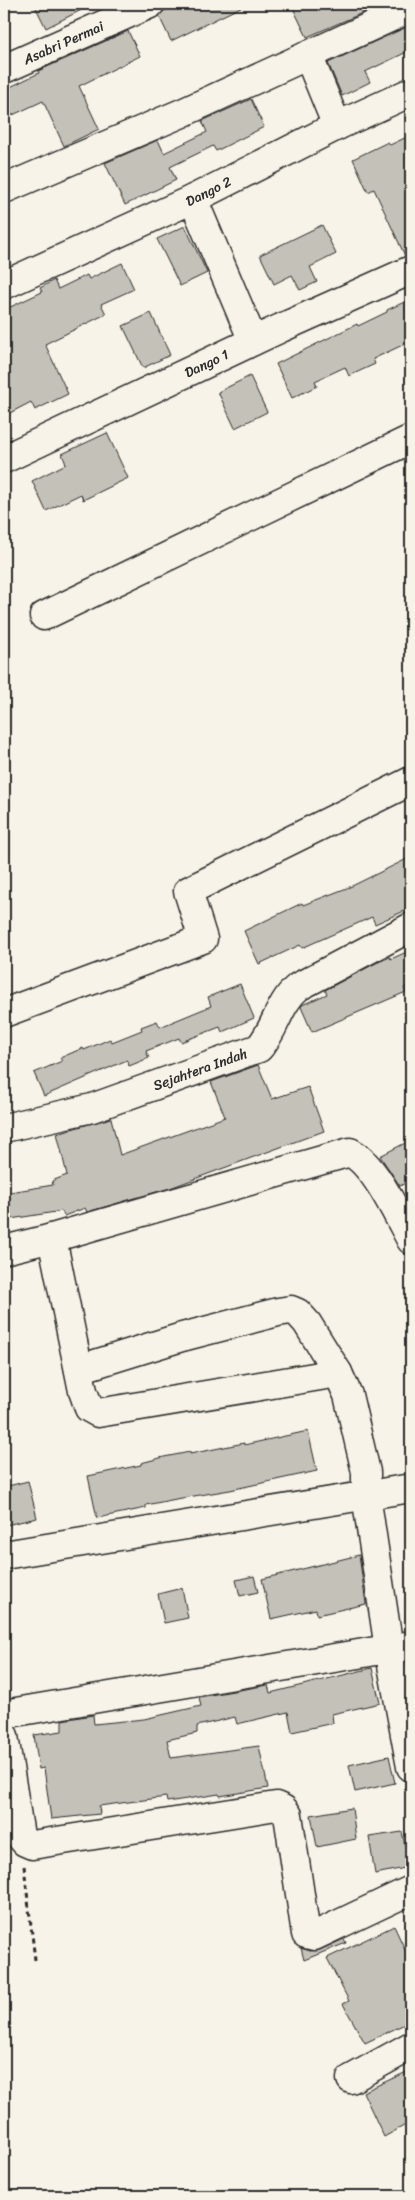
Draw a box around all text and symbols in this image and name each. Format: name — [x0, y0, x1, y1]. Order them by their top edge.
street label: Asabri Permai — [18, 13, 109, 72]
street label: Dango 2 — [181, 169, 236, 213]
street label: Dango 1 — [180, 342, 233, 385]
street label: Sejahtera Indah — [149, 1041, 251, 1098]

